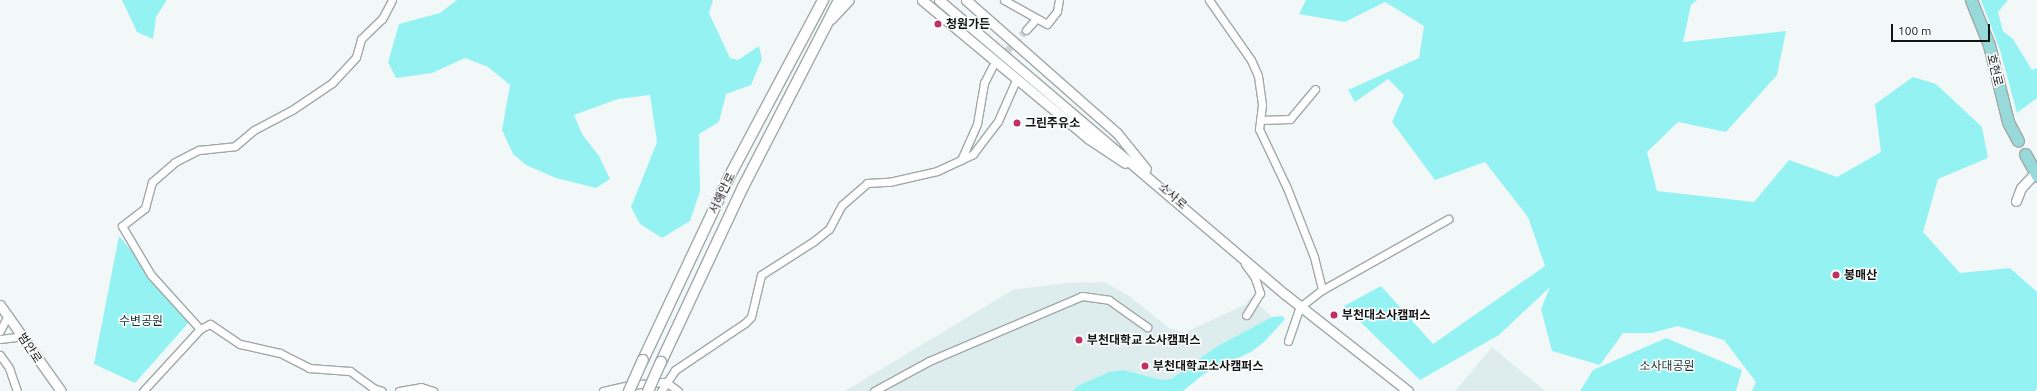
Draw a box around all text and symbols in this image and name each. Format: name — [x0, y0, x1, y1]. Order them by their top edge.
scale bar — [1893, 16, 1992, 42]
place label: 청원가든 — [946, 17, 990, 31]
marker: 청원가든 — [933, 19, 943, 29]
text: 100 m — [1898, 24, 1931, 37]
street label: 호현로 — [1984, 52, 2006, 88]
place label: 그린주유소 — [1025, 116, 1080, 130]
marker: 그린주유소 — [1012, 118, 1022, 128]
street label: 서해안로 — [706, 170, 738, 216]
street label: 소사로 — [1156, 180, 1190, 212]
place label: 봉매산 — [1844, 268, 1877, 282]
marker: 봉매산 — [1831, 270, 1841, 280]
place label: 부천대소사캠퍼스 — [1342, 308, 1430, 322]
marker: 부천대소사캠퍼스 — [1329, 310, 1339, 320]
park label: 수변공원 — [119, 314, 163, 328]
street label: 범안로 — [15, 330, 45, 366]
place label: 부천대학교 소사캠퍼스 — [1087, 333, 1200, 347]
marker: 부천대학교 소사캠퍼스 — [1074, 335, 1084, 345]
place label: 부천대학교소사캠퍼스 — [1153, 359, 1263, 373]
park label: 소사대공원 — [1639, 359, 1695, 373]
marker: 부천대학교소사캠퍼스 — [1140, 361, 1150, 371]

